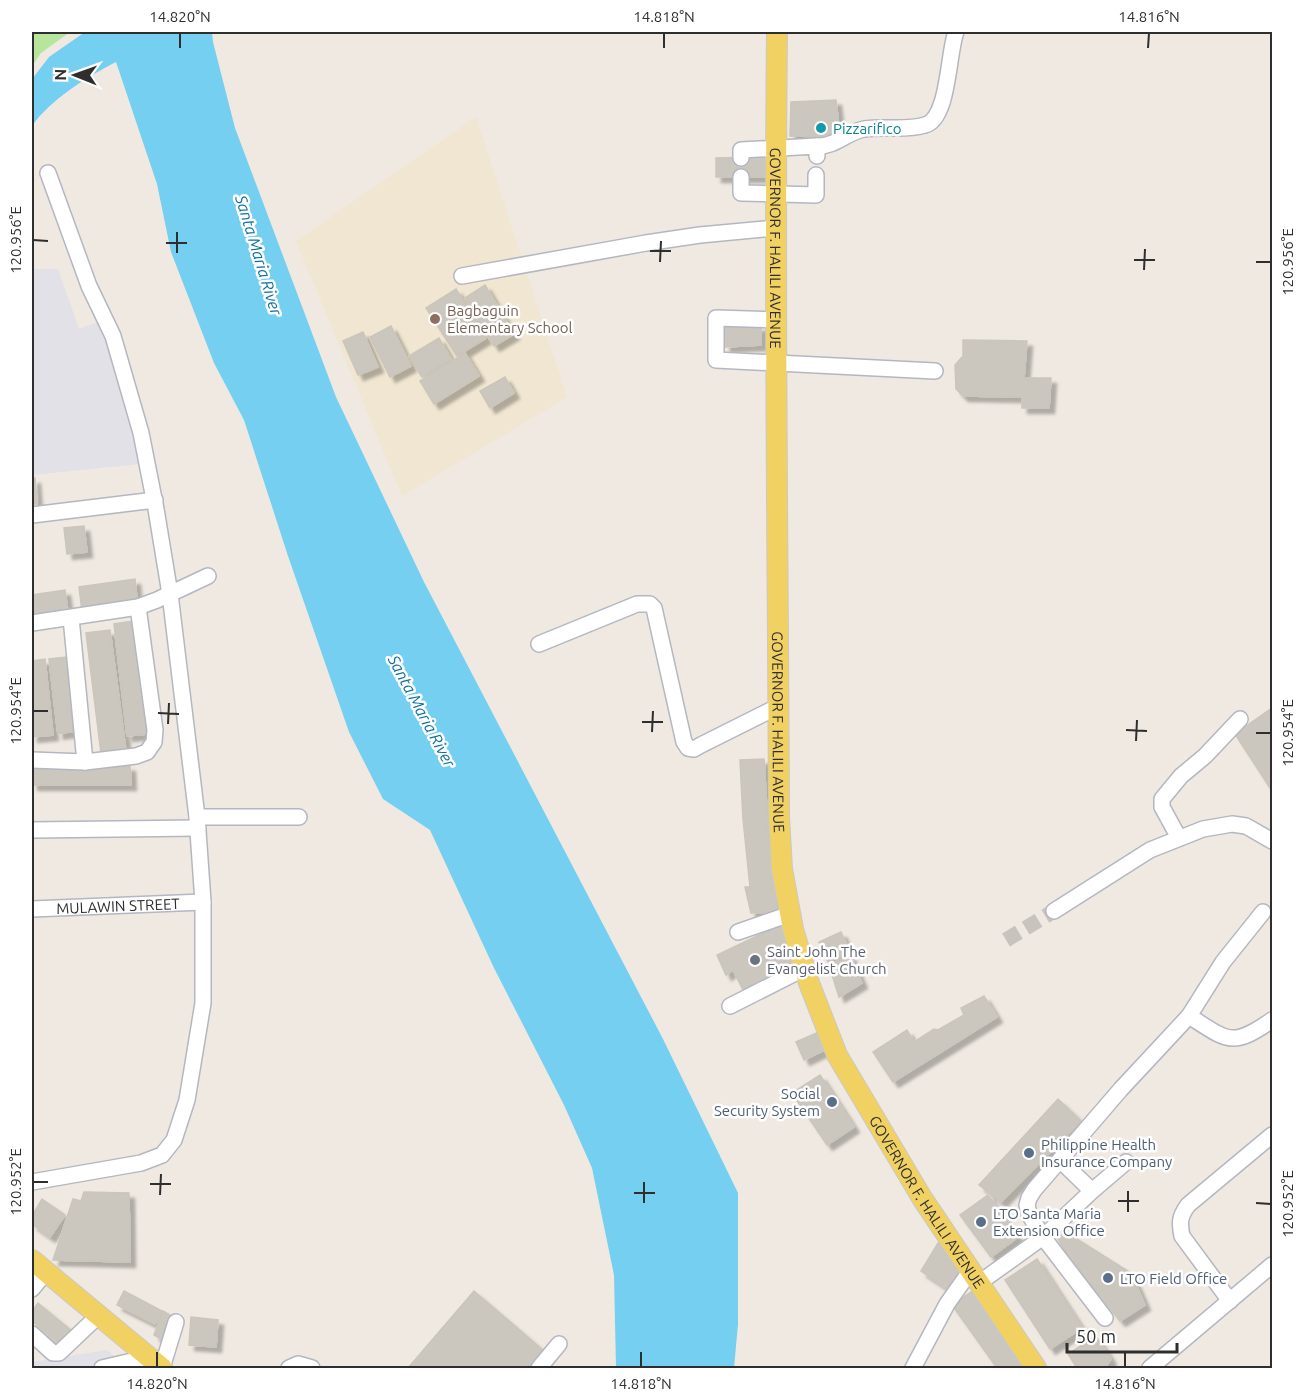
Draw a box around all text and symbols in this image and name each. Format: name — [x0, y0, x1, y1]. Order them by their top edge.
text: 14.820°N — [149, 8, 211, 25]
text: 14.818°N — [633, 8, 695, 25]
text: 14.816°N — [1118, 8, 1180, 25]
north arrow — [45, 45, 105, 105]
text: N — [51, 69, 69, 81]
place label: Pizzarifico — [833, 120, 902, 137]
marker: Pizzarifico — [814, 121, 828, 135]
street label: GOVERNOR F. HALILI AVENUE — [767, 147, 785, 349]
water label: Santa Maria River — [232, 192, 286, 318]
text: 120.956°E — [7, 206, 24, 274]
text: 120.956°E — [1279, 228, 1296, 296]
place label: Bagbaguin Elementary School — [447, 302, 573, 336]
marker: Bagbaguin Elementary School — [428, 312, 442, 326]
street label: GOVERNOR F. HALILI AVENUE — [769, 631, 788, 833]
water label: Santa Maria River — [384, 651, 460, 771]
text: 120.954°E — [7, 677, 24, 745]
text: 120.954°E — [1279, 699, 1296, 767]
street label: MULAWIN STREET — [56, 894, 181, 917]
place label: Saint John The Evangelist Church — [767, 943, 887, 977]
marker: Saint John The Evangelist Church — [748, 953, 762, 967]
place label: Social Security System — [714, 1085, 820, 1119]
marker: Social Security System — [825, 1095, 839, 1109]
street label: GOVERNOR F. HALILI AVENUE — [866, 1112, 988, 1291]
place label: Philippine Health Insurance Company — [1041, 1136, 1172, 1170]
marker: Philippine Health Insurance Company — [1022, 1146, 1036, 1160]
text: 120.952°E — [7, 1148, 24, 1216]
text: 120.952°E — [1279, 1170, 1296, 1238]
place label: LTO Santa Maria Extension Office — [993, 1205, 1105, 1239]
marker: LTO Santa Maria Extension Office — [974, 1215, 988, 1229]
place label: LTO Field Office — [1120, 1270, 1227, 1287]
marker: LTO Field Office — [1101, 1271, 1115, 1285]
scale bar — [1067, 1316, 1176, 1354]
text: 50 m — [1076, 1326, 1116, 1346]
text: 14.820°N — [126, 1375, 188, 1392]
text: 14.818°N — [610, 1375, 672, 1392]
text: 14.816°N — [1094, 1375, 1156, 1392]

